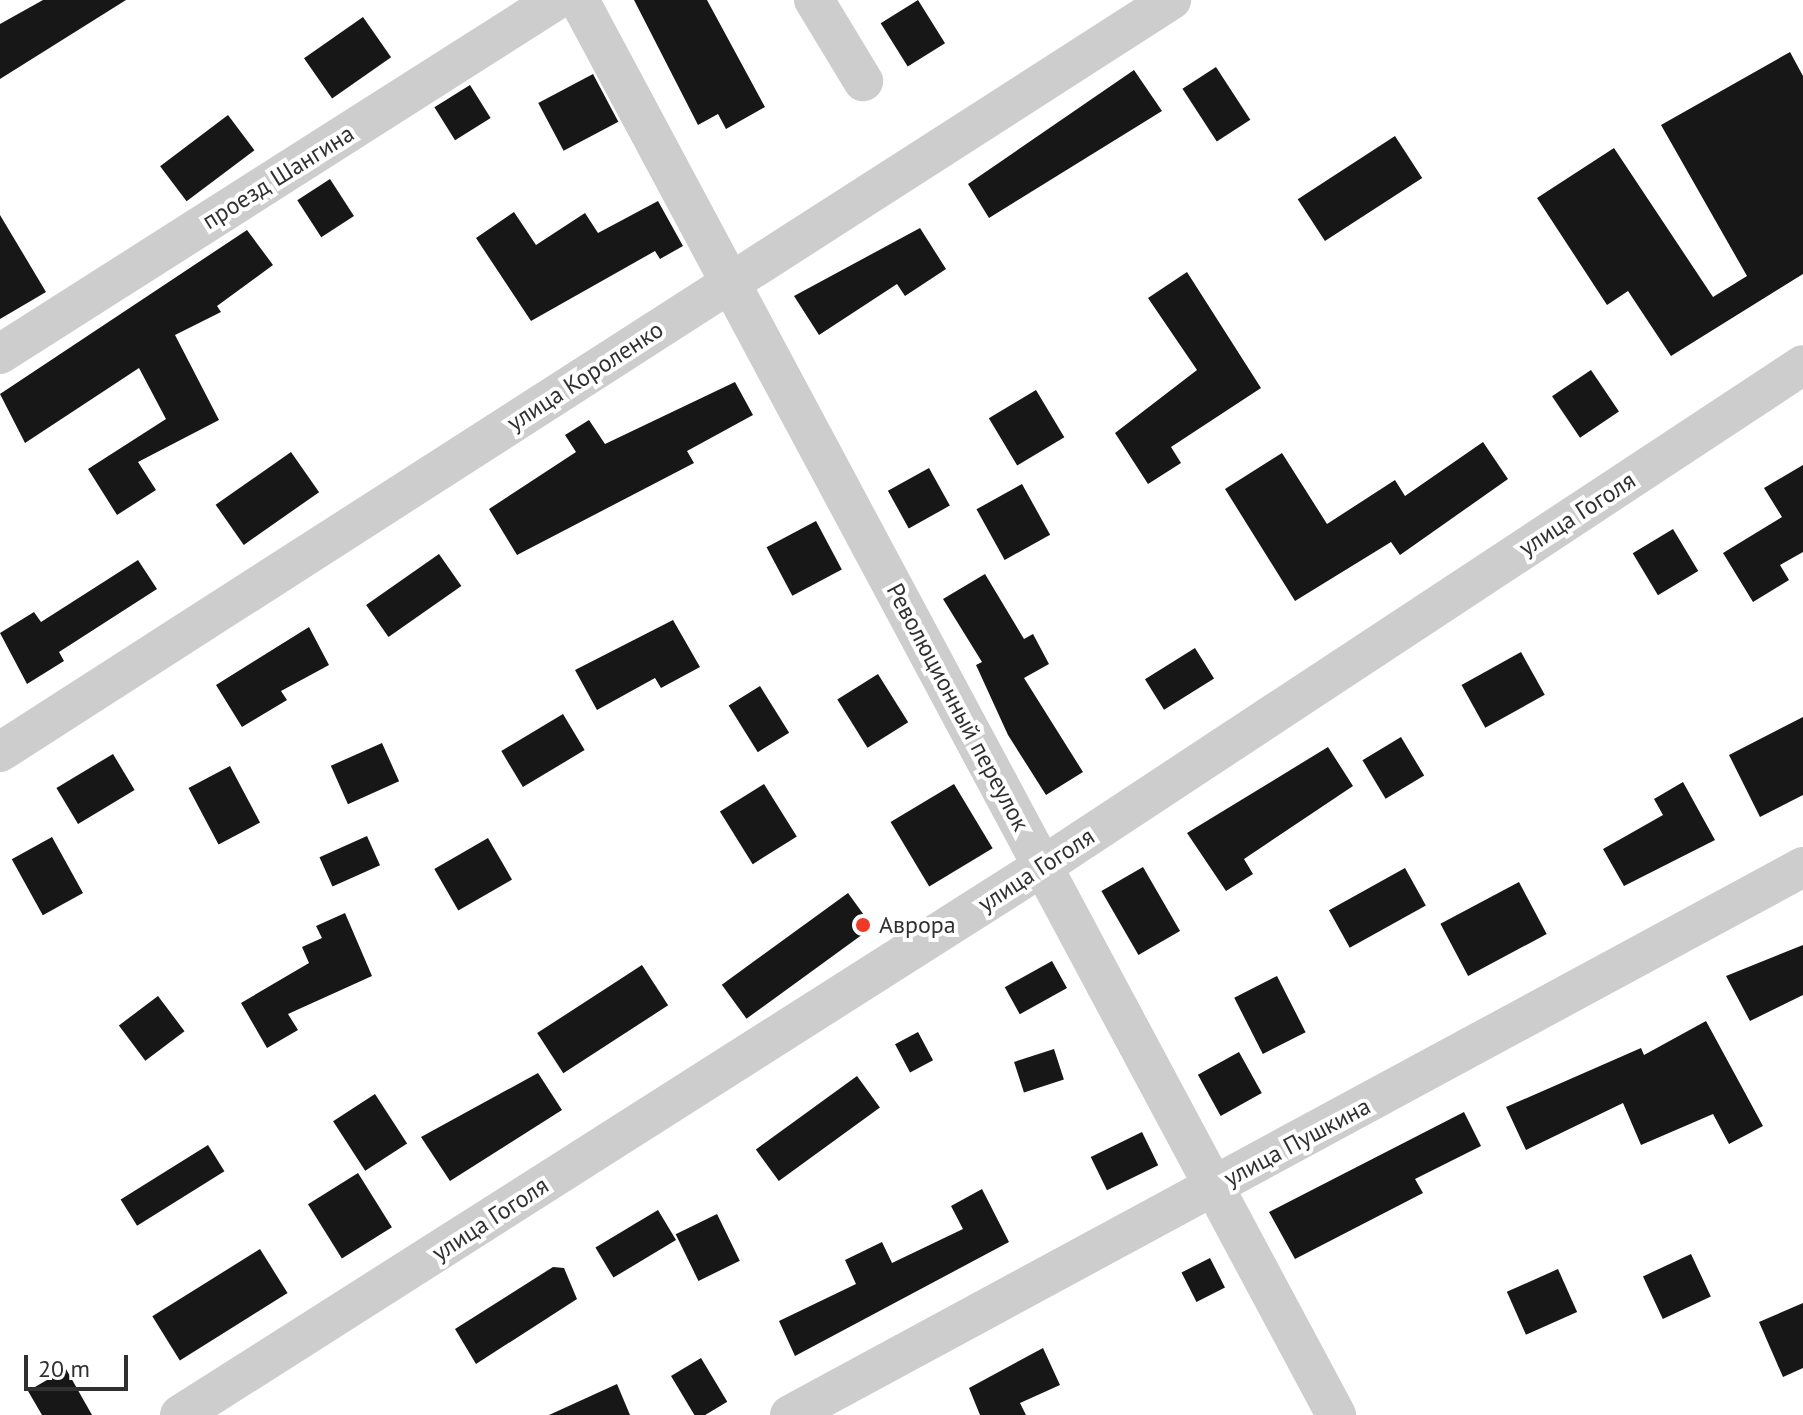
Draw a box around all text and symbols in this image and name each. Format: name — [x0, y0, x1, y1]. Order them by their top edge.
street label: проезд Шангина — [197, 119, 359, 235]
street label: улица Короленко — [501, 315, 669, 437]
street label: улица Гоголя — [1513, 466, 1641, 562]
street label: Революционный переулок — [880, 578, 1036, 836]
street label: улица Гоголя — [972, 822, 1100, 918]
place label: Аврора — [879, 911, 956, 939]
marker: Аврора — [854, 916, 872, 934]
street label: улица Пушкина — [1219, 1091, 1375, 1193]
street label: улица Гоголя — [426, 1171, 554, 1267]
scale bar — [28, 1339, 132, 1389]
text: 20 m — [38, 1353, 90, 1384]

